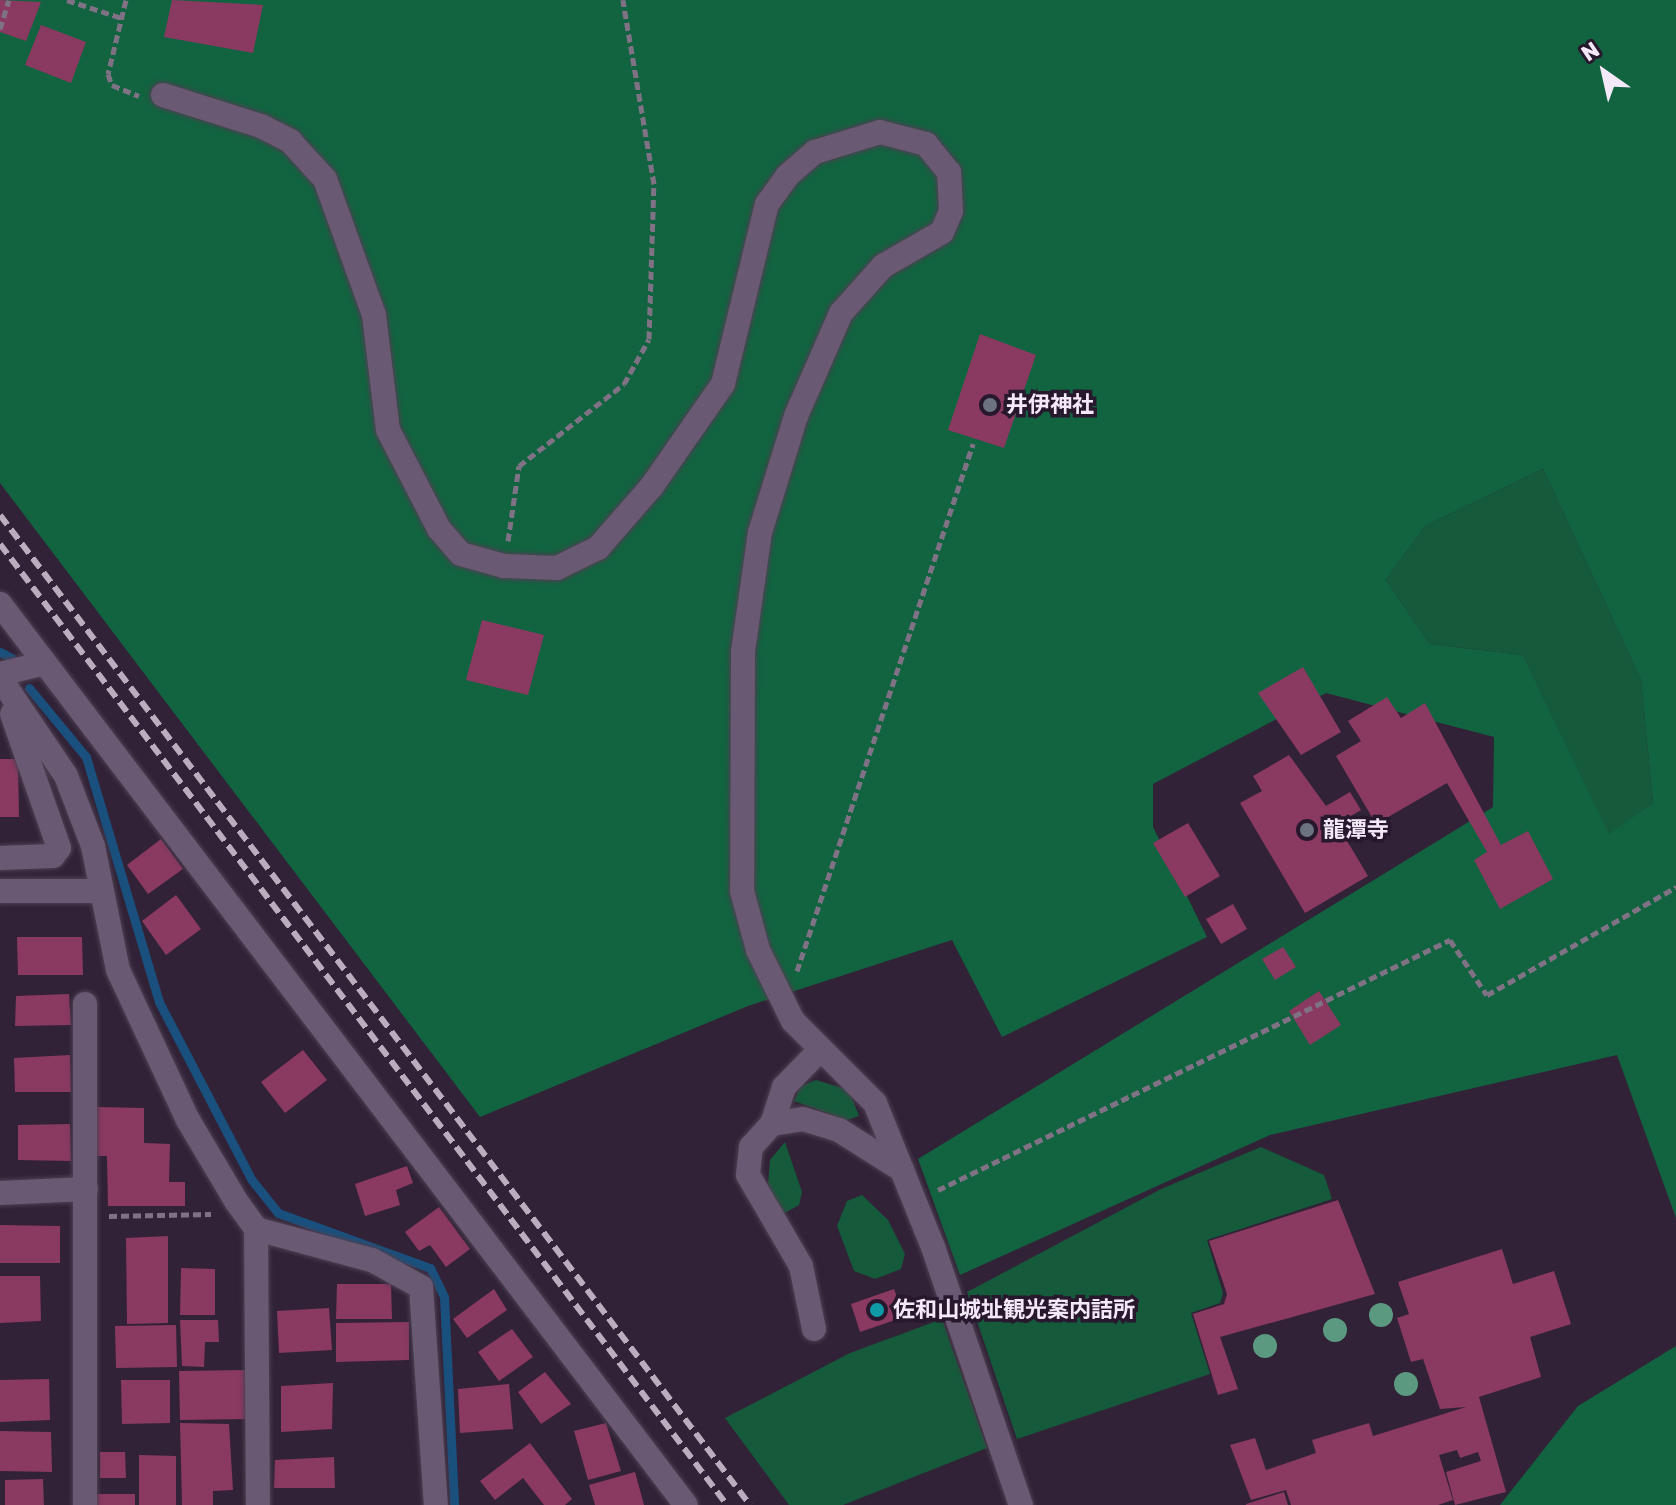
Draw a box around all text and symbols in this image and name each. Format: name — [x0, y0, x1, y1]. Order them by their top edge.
north arrow — [1564, 32, 1644, 112]
text: N — [1576, 36, 1604, 67]
place label: 井伊神社 — [1006, 392, 1094, 418]
marker: 井伊神社 — [981, 396, 999, 414]
place label: 龍潭寺 — [1323, 817, 1389, 843]
marker: 龍潭寺 — [1298, 821, 1316, 839]
place label: 佐和山城址観光案内詰所 — [893, 1297, 1135, 1323]
marker: 佐和山城址観光案内詰所 — [868, 1301, 886, 1319]

